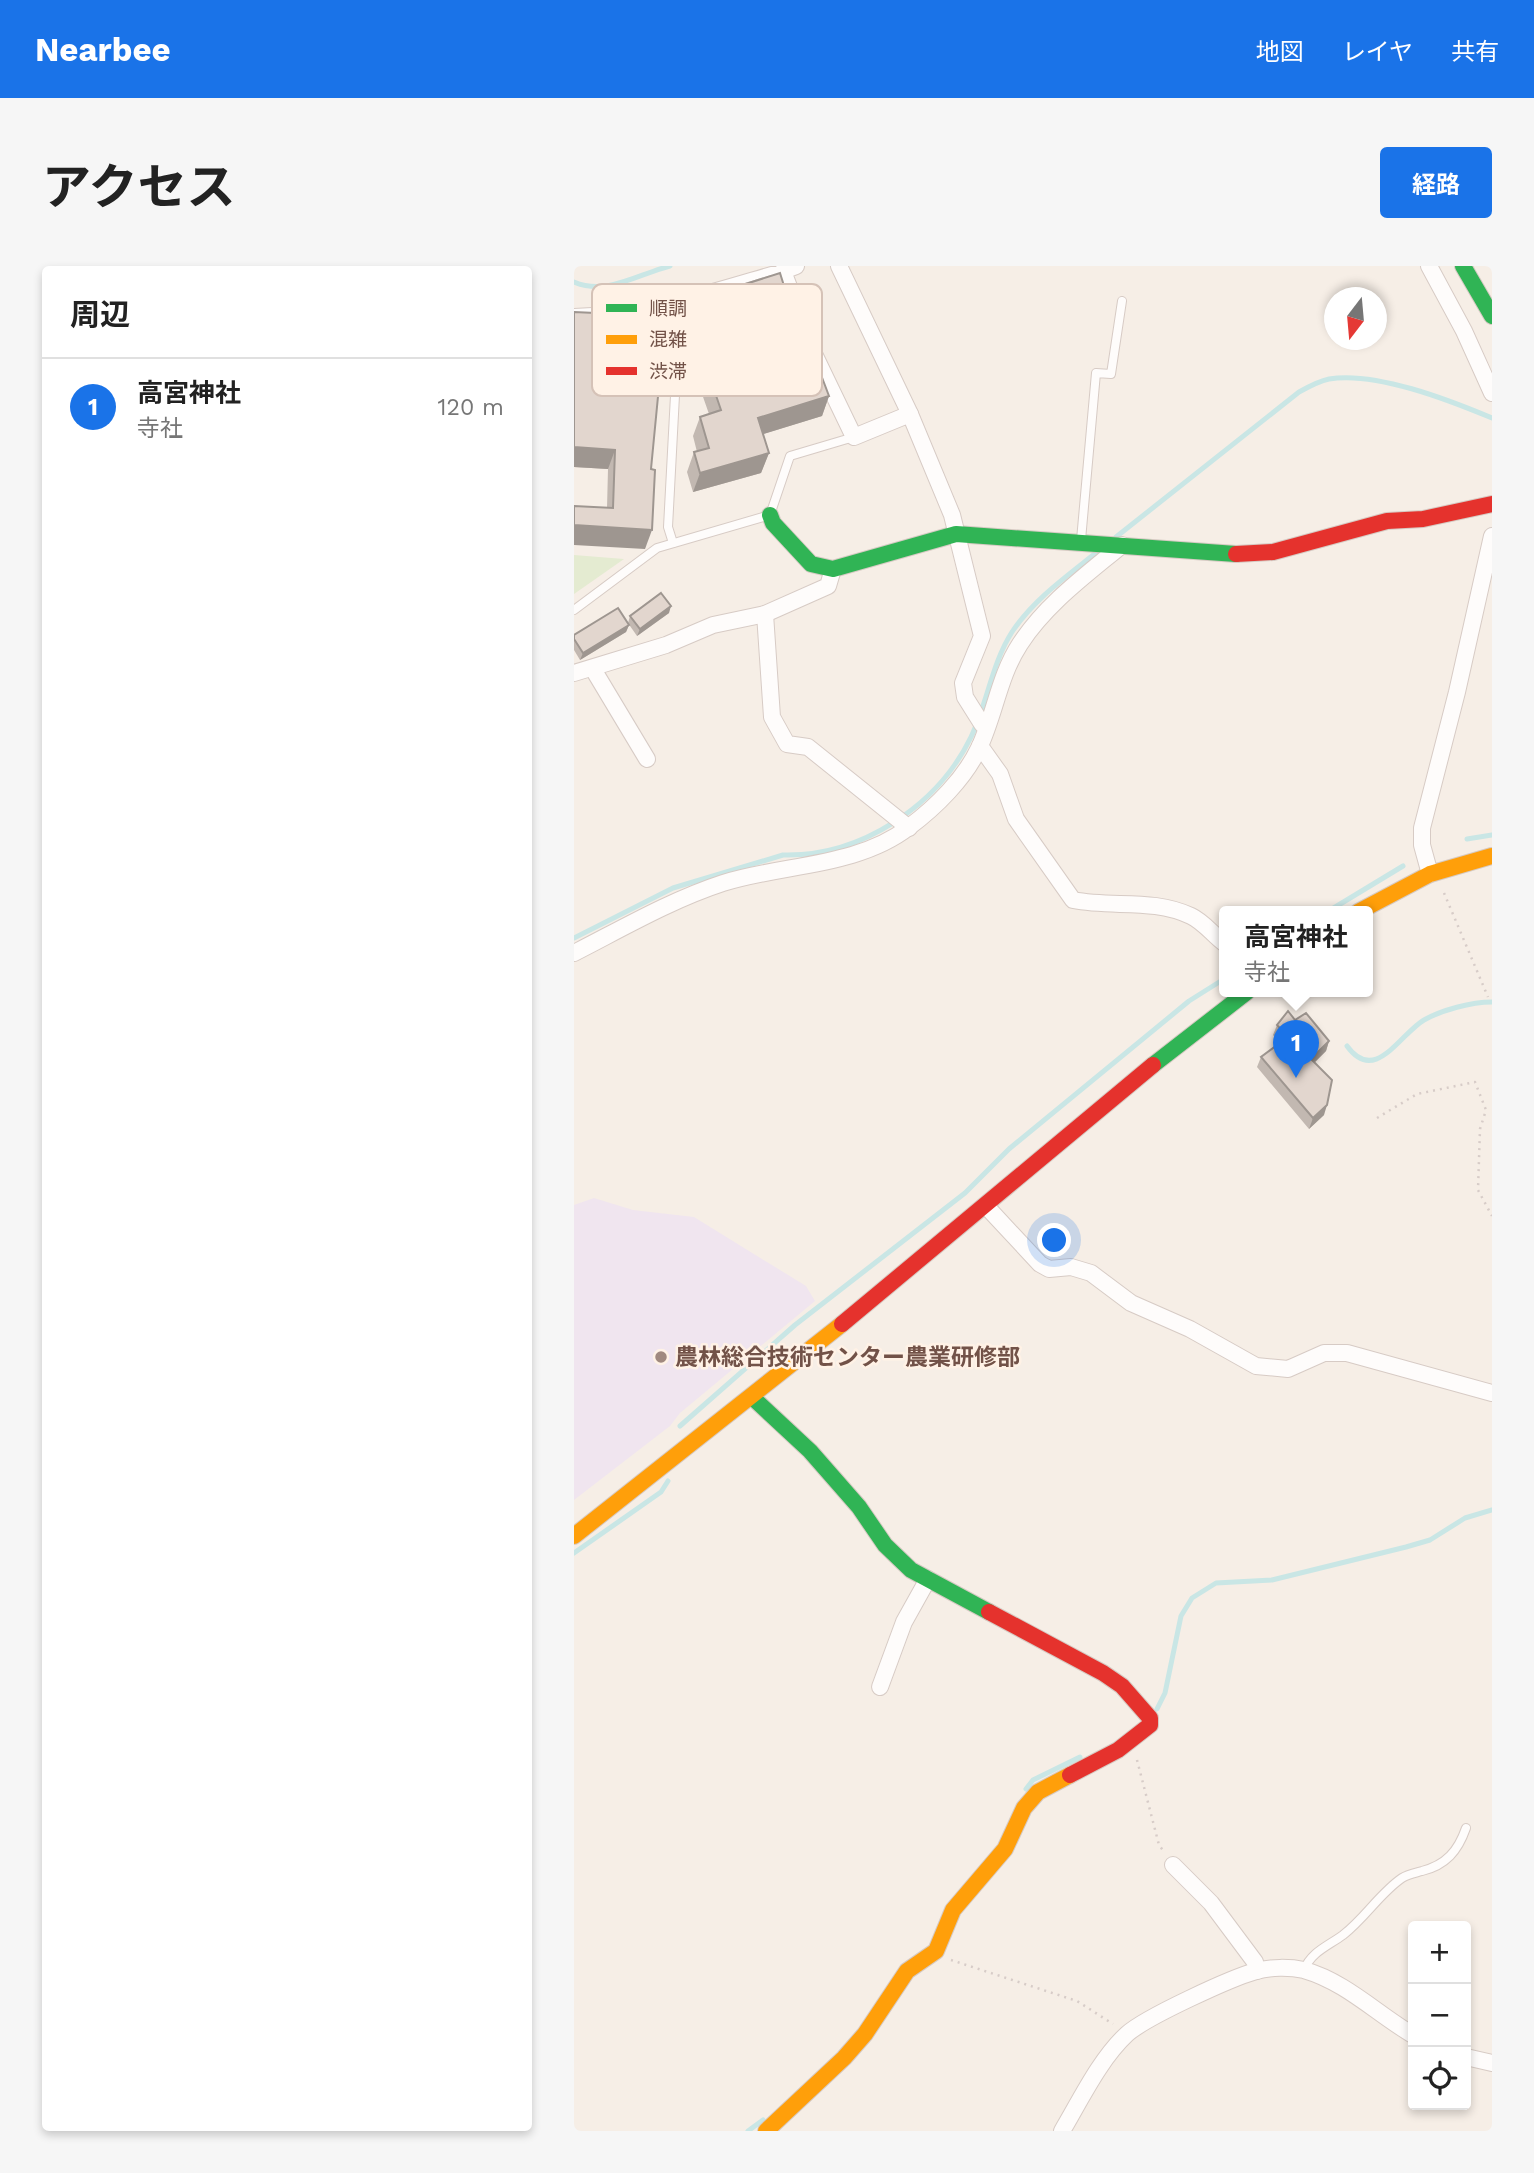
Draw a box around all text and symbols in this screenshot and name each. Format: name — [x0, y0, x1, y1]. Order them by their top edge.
text: Nearbee — [35, 30, 171, 69]
text: 地図 — [1256, 38, 1304, 66]
text: レイヤ — [1342, 38, 1413, 66]
text: 共有 — [1451, 38, 1499, 66]
button: 経路 — [1380, 147, 1492, 218]
text: アクセス — [42, 158, 236, 216]
legend — [592, 284, 822, 396]
north arrow — [1324, 287, 1387, 350]
text: 周辺 — [70, 297, 130, 332]
text: 順調 — [649, 297, 687, 320]
text: 混雑 — [649, 328, 687, 351]
text: 渋滞 — [649, 360, 687, 383]
text: 高宮神社 — [137, 378, 241, 408]
text: 1 — [88, 394, 98, 421]
text: 120 m — [438, 394, 504, 421]
text: 寺社 — [137, 415, 183, 442]
popup — [1219, 906, 1373, 997]
text: 高宮神社 — [1244, 922, 1348, 952]
text: 寺社 — [1244, 959, 1290, 986]
pin: 1 — [1273, 1020, 1319, 1078]
your location — [1037, 1223, 1071, 1257]
place label: 農林総合技術センター農業研修部 — [675, 1344, 1020, 1371]
marker: 農林総合技術センター農業研修部 — [653, 1349, 669, 1365]
map controls — [1408, 1921, 1471, 2110]
button: + — [1408, 1921, 1471, 1984]
button: − — [1408, 1984, 1471, 2047]
button: locate — [1408, 2047, 1471, 2110]

